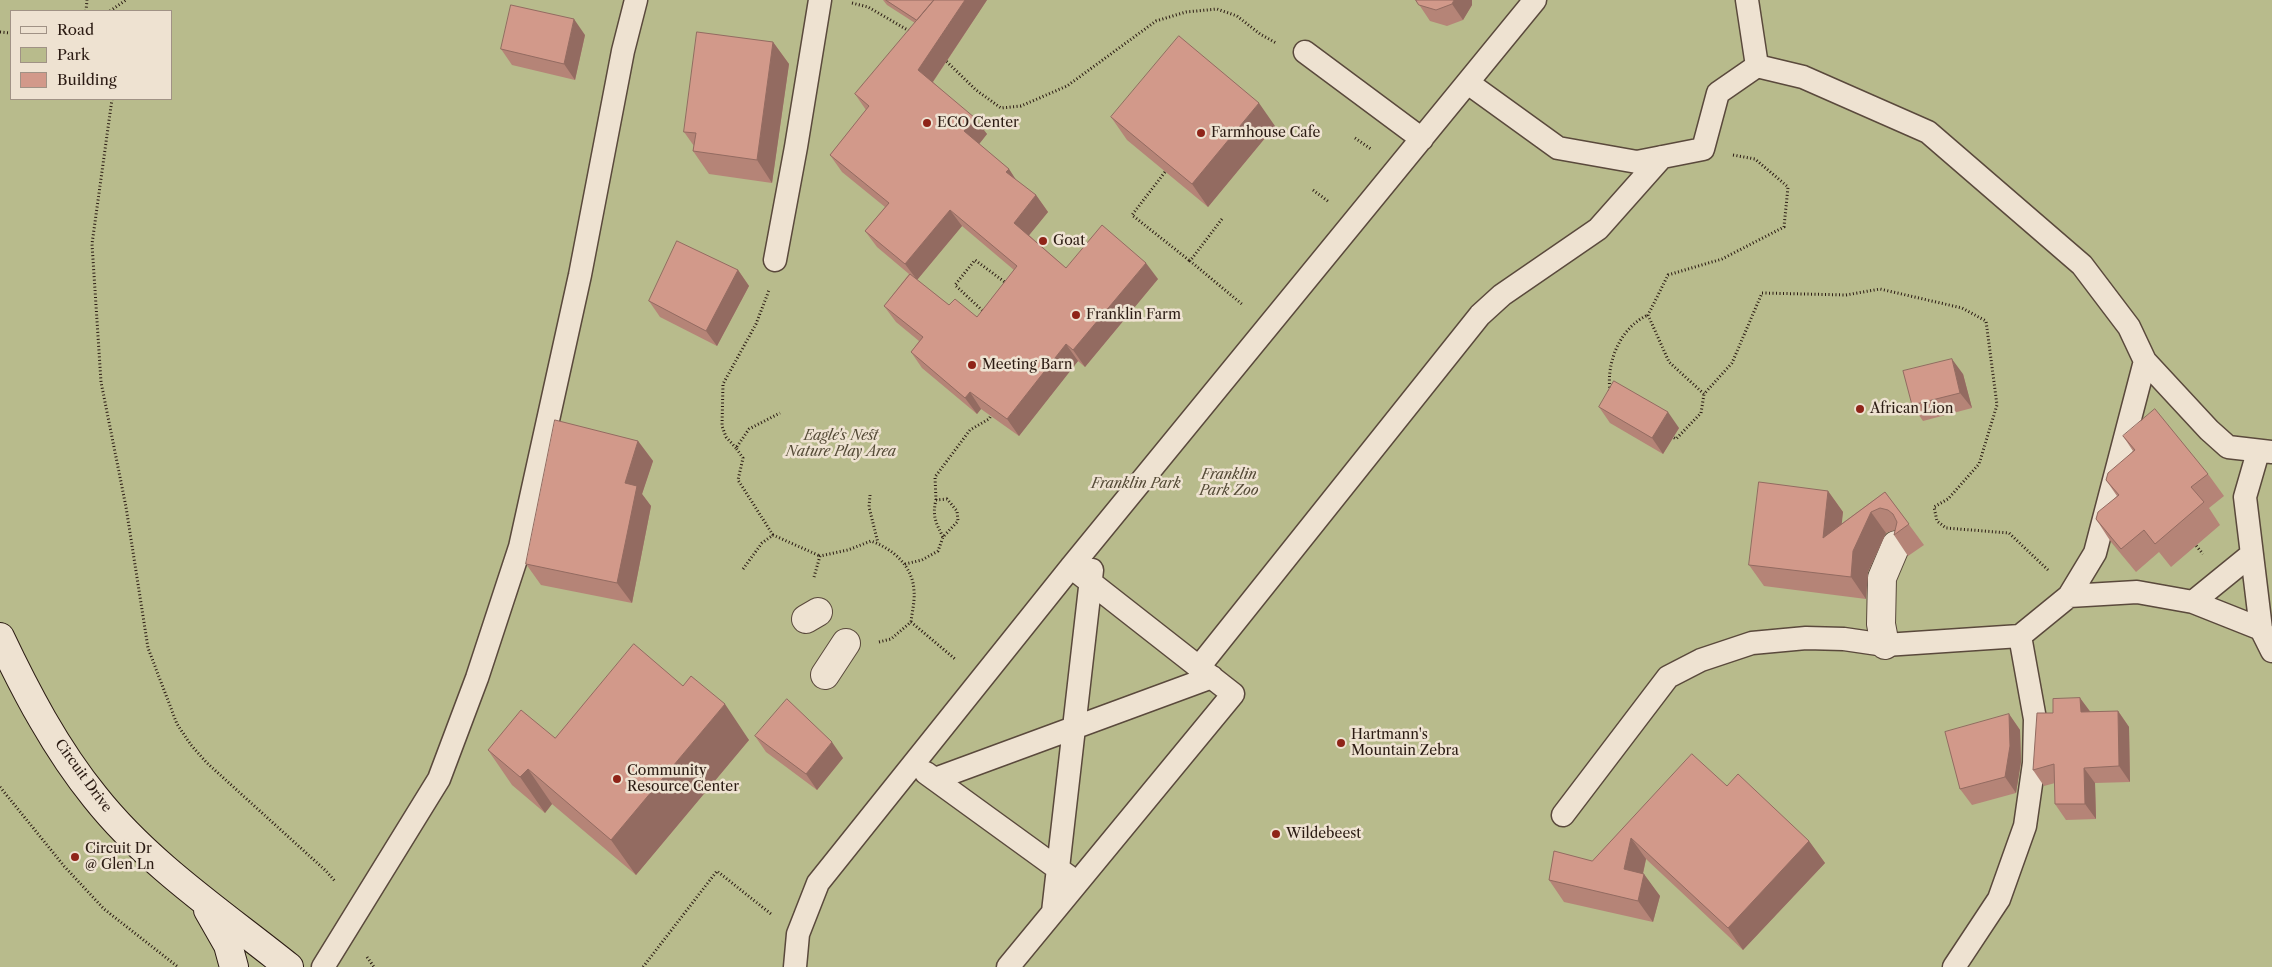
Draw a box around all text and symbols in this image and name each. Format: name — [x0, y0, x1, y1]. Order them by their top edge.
legend — [10, 10, 172, 100]
text: Road — [57, 20, 94, 39]
text: Park — [57, 45, 90, 64]
text: Building — [57, 70, 117, 89]
place label: ECO Center — [937, 115, 1019, 131]
marker: ECO Center — [921, 117, 933, 129]
place label: Farmhouse Cafe — [1211, 125, 1320, 141]
marker: Farmhouse Cafe — [1195, 127, 1207, 139]
place label: Goat — [1053, 233, 1085, 249]
marker: Goat — [1037, 235, 1049, 247]
place label: Franklin Farm — [1086, 307, 1181, 323]
marker: Franklin Farm — [1070, 309, 1082, 321]
place label: Meeting Barn — [982, 357, 1072, 373]
marker: Meeting Barn — [966, 359, 978, 371]
place label: African Lion — [1870, 401, 1954, 417]
marker: African Lion — [1854, 403, 1866, 415]
park label: Eagle's Nest Nature Play Area — [786, 428, 896, 461]
park label: Franklin Park Zoo — [1199, 467, 1259, 500]
park label: Franklin Park — [1091, 476, 1181, 492]
place label: Hartmann's Mountain Zebra — [1351, 727, 1459, 760]
street label: Circuit Drive — [51, 736, 115, 816]
marker: Hartmann's Mountain Zebra — [1335, 737, 1347, 749]
place label: Community Resource Center — [627, 763, 739, 796]
marker: Community Resource Center — [611, 773, 623, 785]
place label: Wildebeest — [1286, 826, 1361, 842]
marker: Wildebeest — [1270, 828, 1282, 840]
place label: Circuit Dr @ Glen Ln — [85, 841, 155, 874]
marker: Circuit Dr @ Glen Ln — [69, 851, 81, 863]

